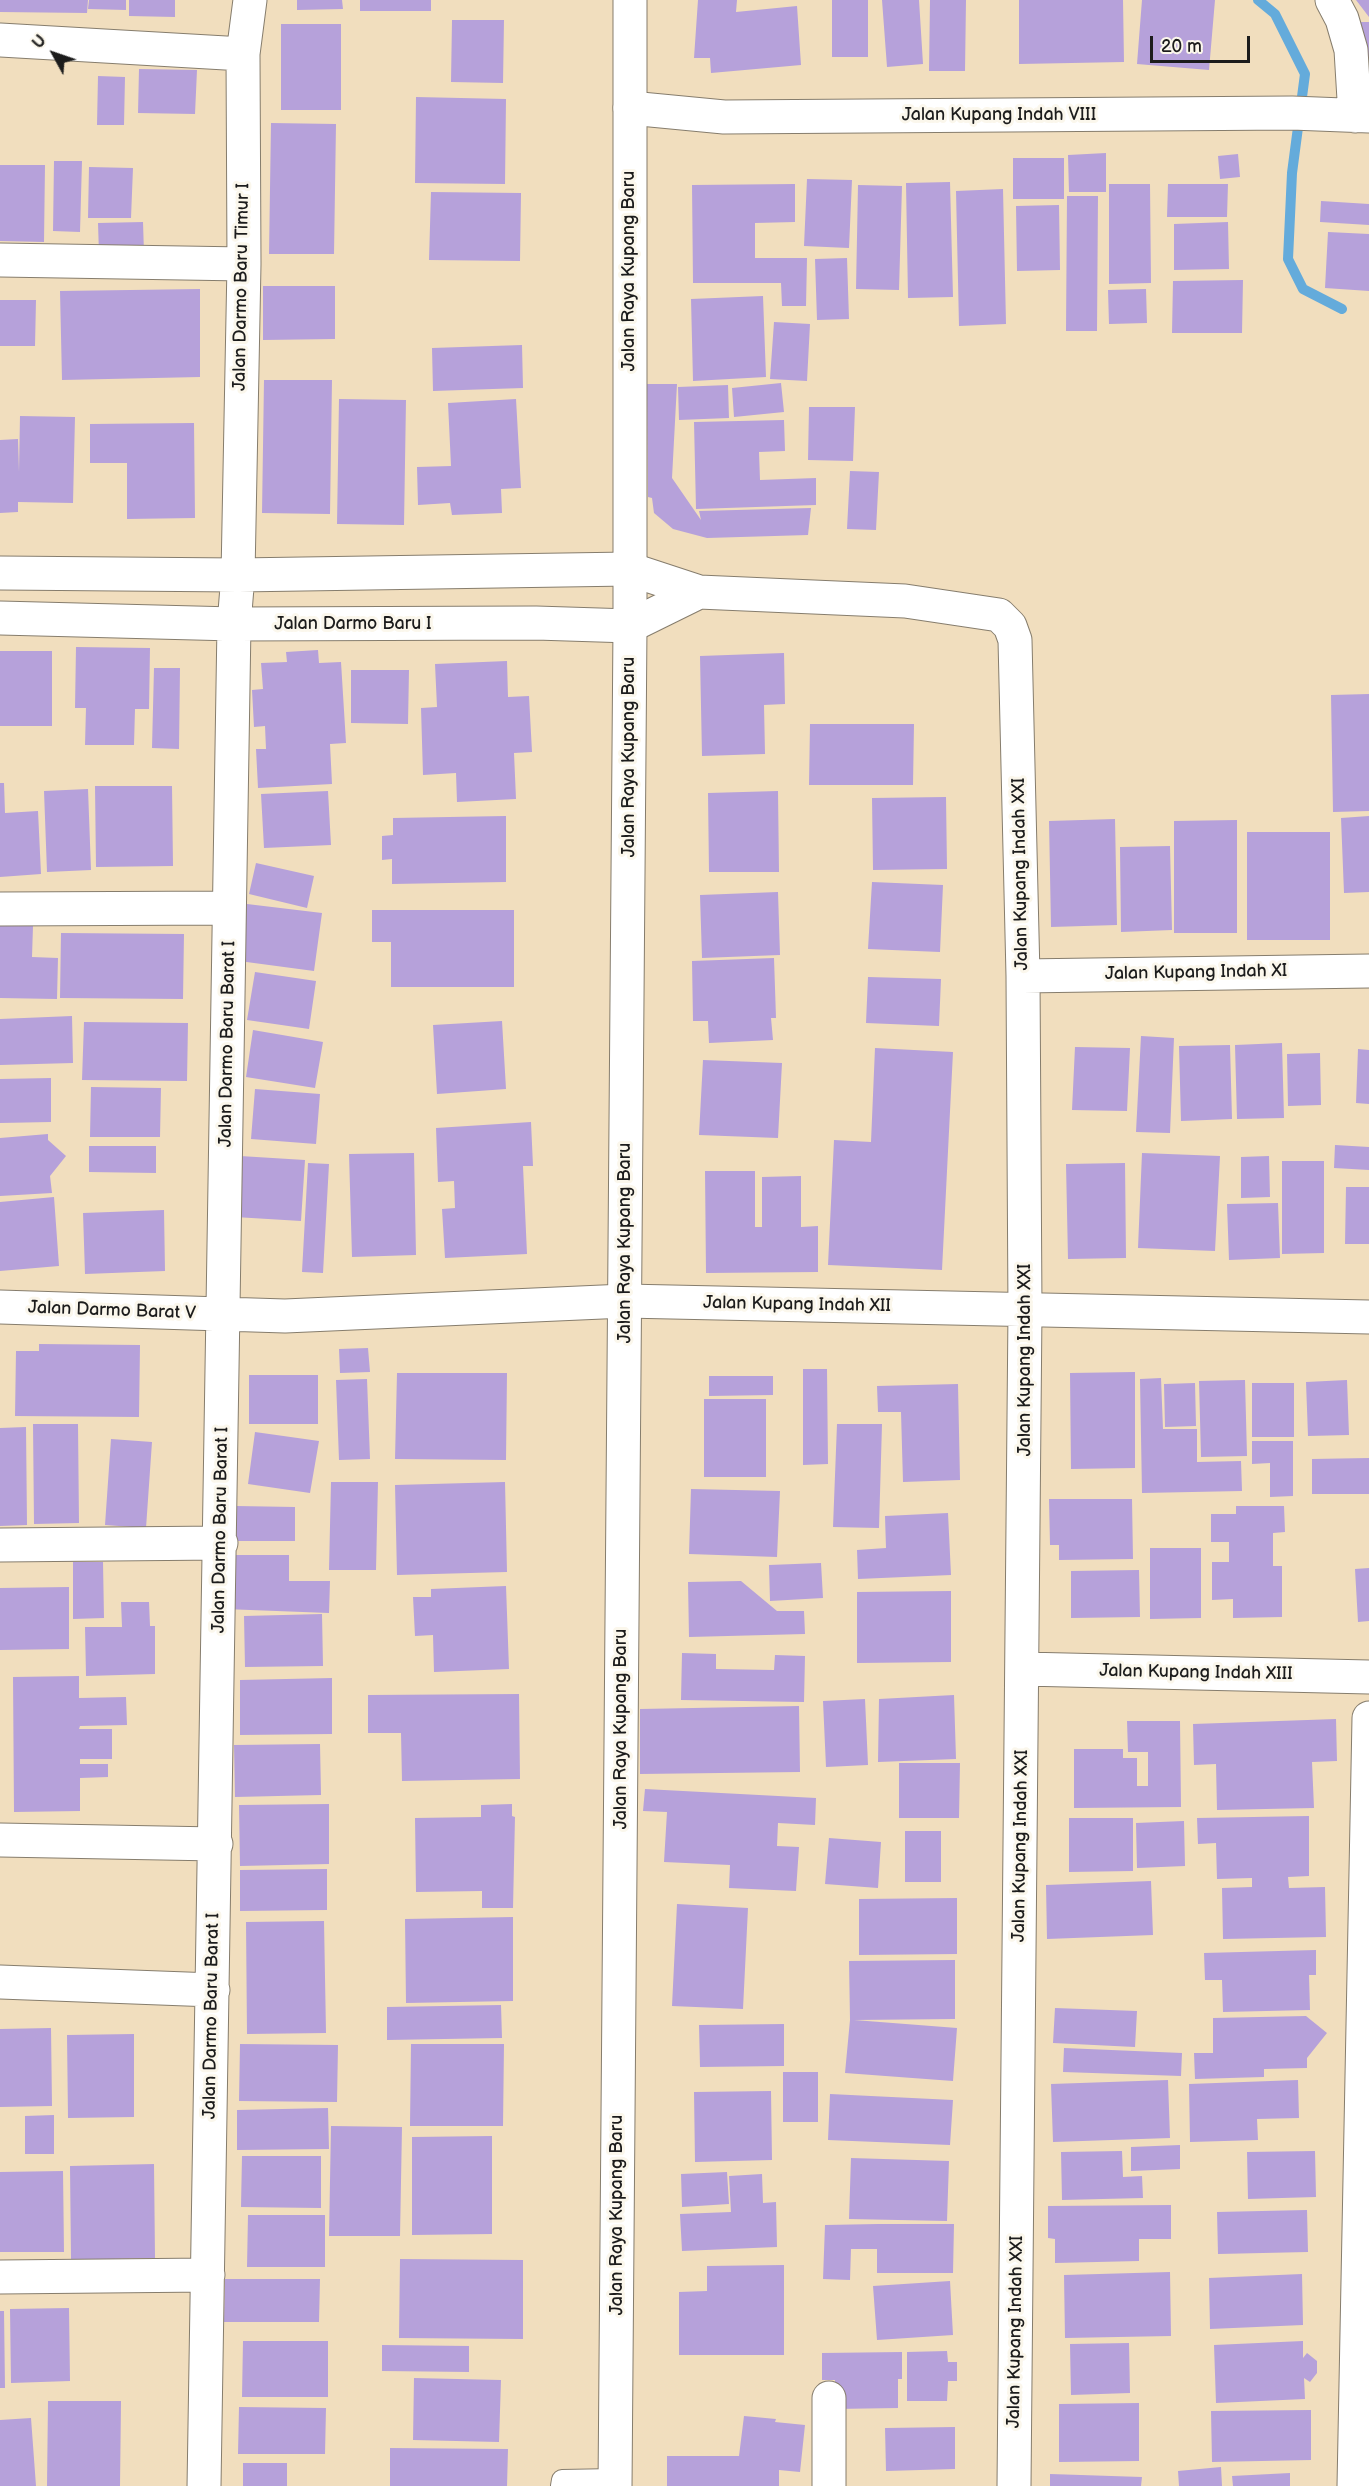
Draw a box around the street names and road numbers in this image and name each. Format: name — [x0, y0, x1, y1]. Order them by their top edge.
street label: Jalan Kupang Indah VIII — [902, 104, 1096, 126]
street label: Jalan Raya Kupang Baru — [618, 171, 640, 371]
street label: Jalan Darmo Baru Timur I — [229, 183, 255, 391]
street label: Jalan Darmo Baru I — [274, 613, 432, 635]
street label: Jalan Raya Kupang Baru — [618, 657, 640, 857]
street label: Jalan Kupang Indah XXI — [1009, 778, 1033, 970]
street label: Jalan Darmo Baru Barat I — [215, 941, 241, 1147]
street label: Jalan Kupang Indah XI — [1105, 961, 1287, 985]
street label: Jalan Raya Kupang Baru — [614, 1143, 636, 1343]
street label: Jalan Kupang Indah XXI — [1014, 1264, 1036, 1456]
street label: Jalan Kupang Indah XII — [703, 1293, 891, 1317]
street label: Jalan Darmo Barat V — [28, 1297, 196, 1325]
street label: Jalan Darmo Baru Barat I — [208, 1427, 234, 1633]
street label: Jalan Raya Kupang Baru — [610, 1629, 632, 1829]
street label: Jalan Kupang Indah XIII — [1099, 1661, 1293, 1685]
street label: Jalan Kupang Indah XXI — [1009, 1750, 1033, 1942]
street label: Jalan Darmo Baru Barat I — [199, 1913, 225, 2119]
street label: Jalan Raya Kupang Baru — [606, 2115, 628, 2315]
street label: Jalan Kupang Indah XXI — [1004, 2236, 1028, 2428]

